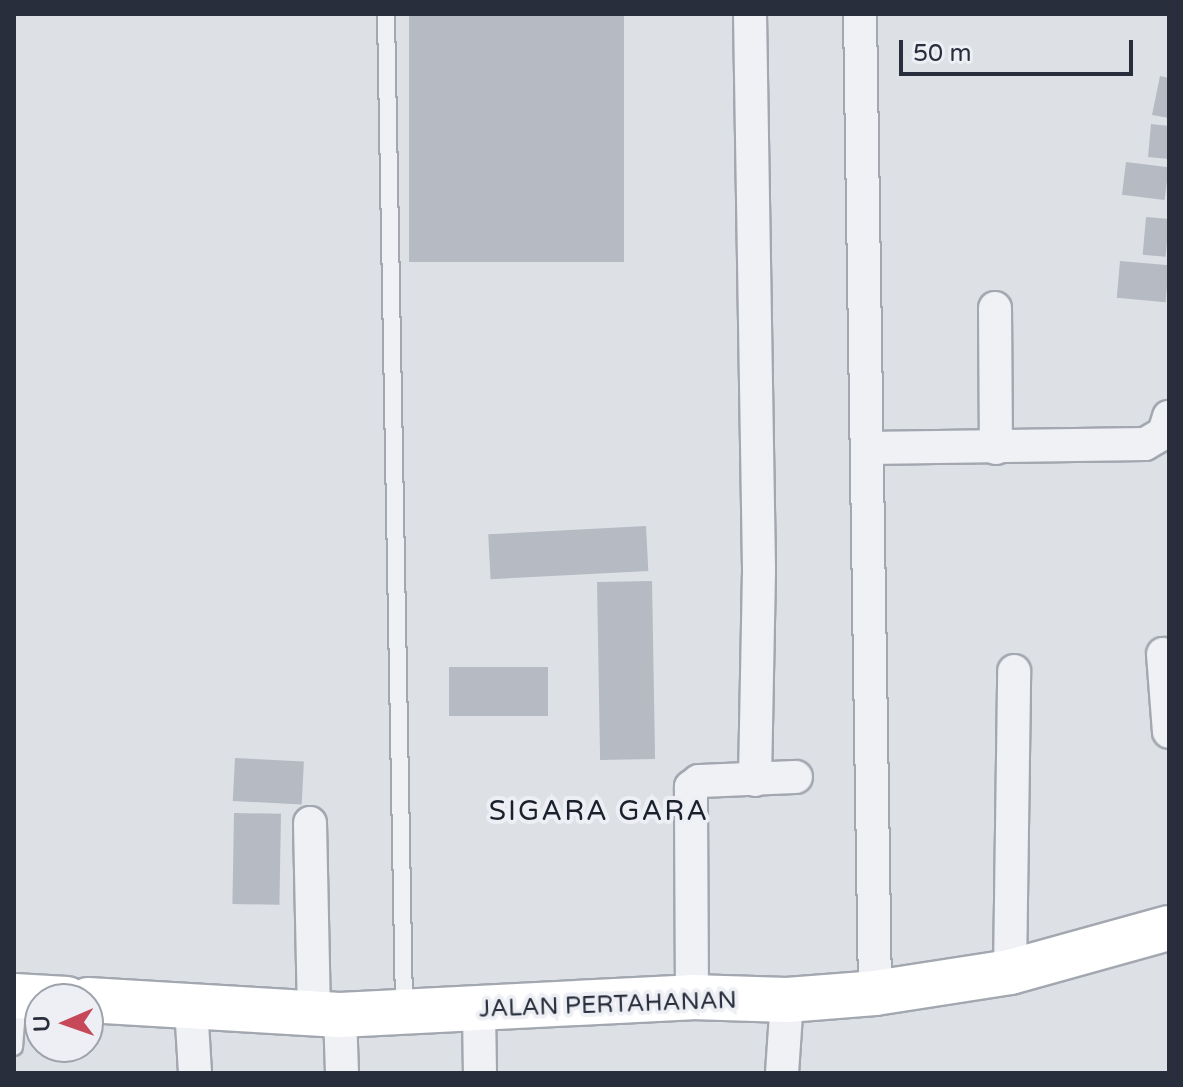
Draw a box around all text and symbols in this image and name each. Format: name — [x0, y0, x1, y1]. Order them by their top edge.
scale bar — [903, 24, 1137, 74]
text: 50 m — [913, 39, 971, 68]
district label: SIGARA GARA — [489, 794, 709, 828]
north arrow — [24, 983, 104, 1063]
street label: JALAN PERTAHANAN — [479, 986, 737, 1024]
text: U — [29, 1015, 55, 1033]

